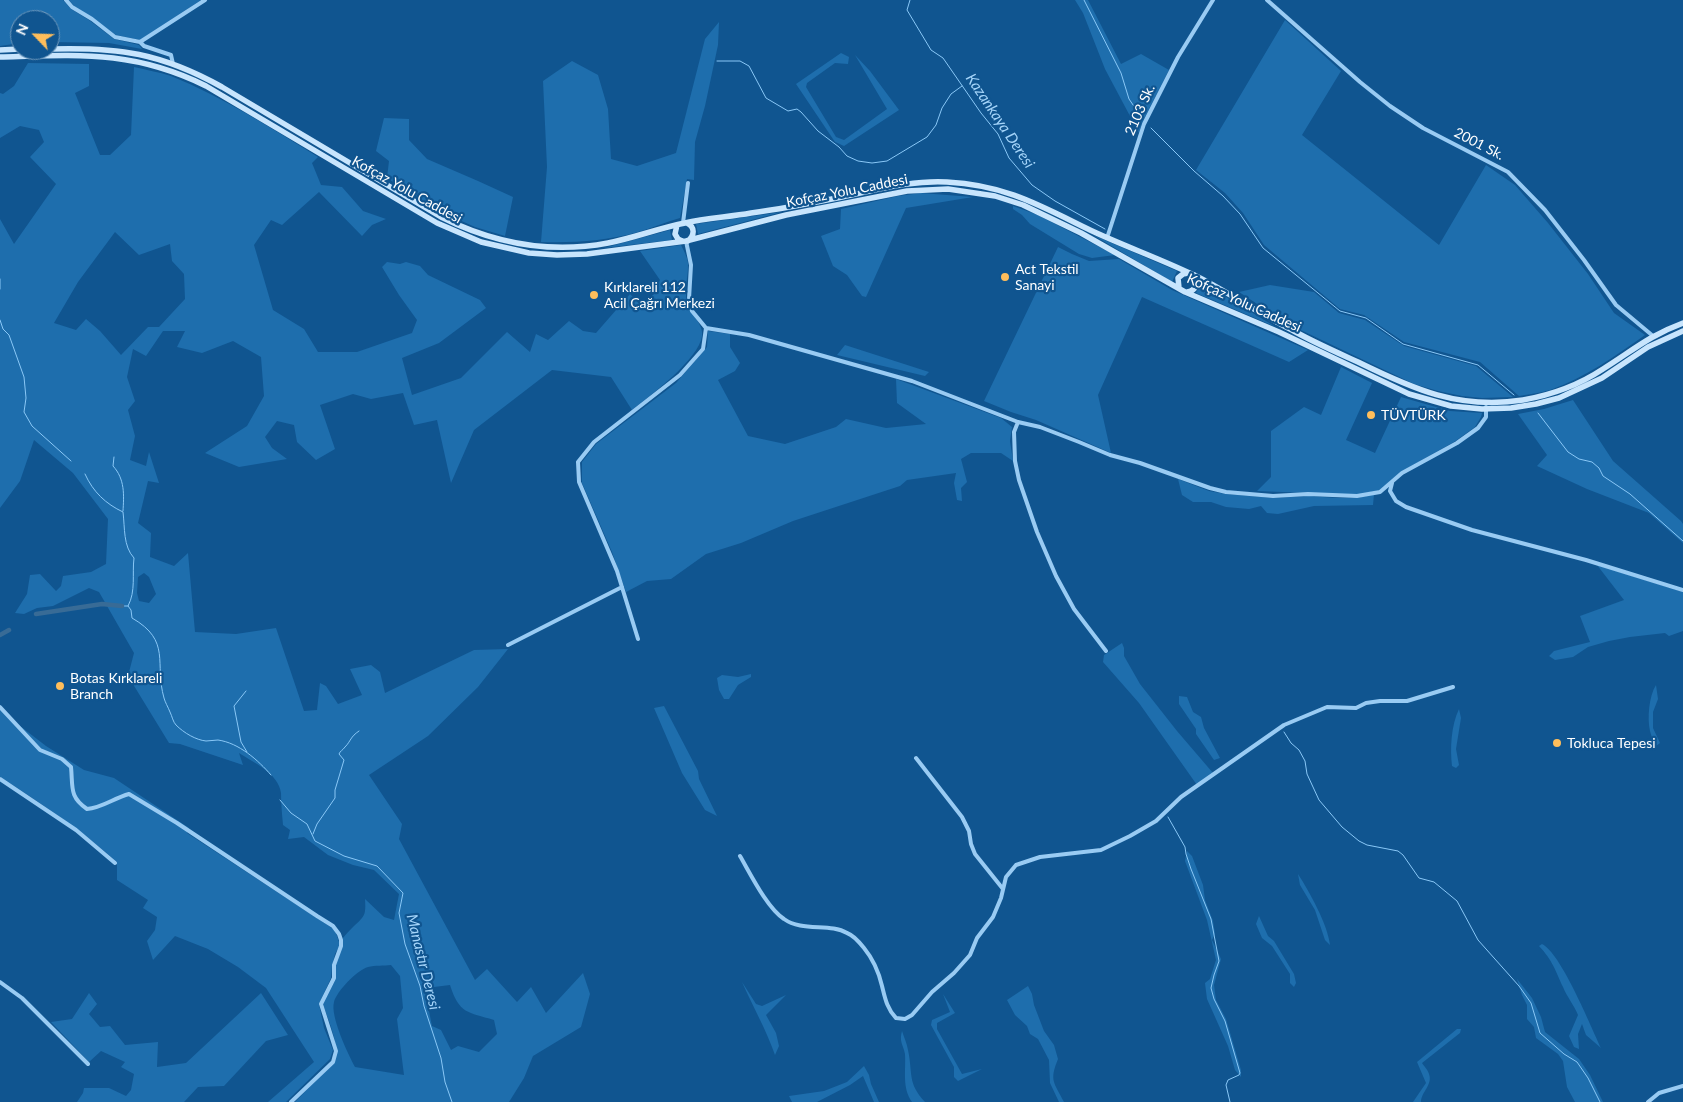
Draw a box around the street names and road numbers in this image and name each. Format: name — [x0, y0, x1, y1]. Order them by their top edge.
street label: 2103 Sk. — [1121, 82, 1159, 138]
street label: 2001 Sk. — [1451, 124, 1507, 164]
street label: Kofçaz Yolu Caddesi — [349, 153, 465, 227]
street label: Kofçaz Yolu Caddesi — [785, 171, 909, 211]
street label: Kofçaz Yolu Caddesi — [1184, 270, 1304, 336]

